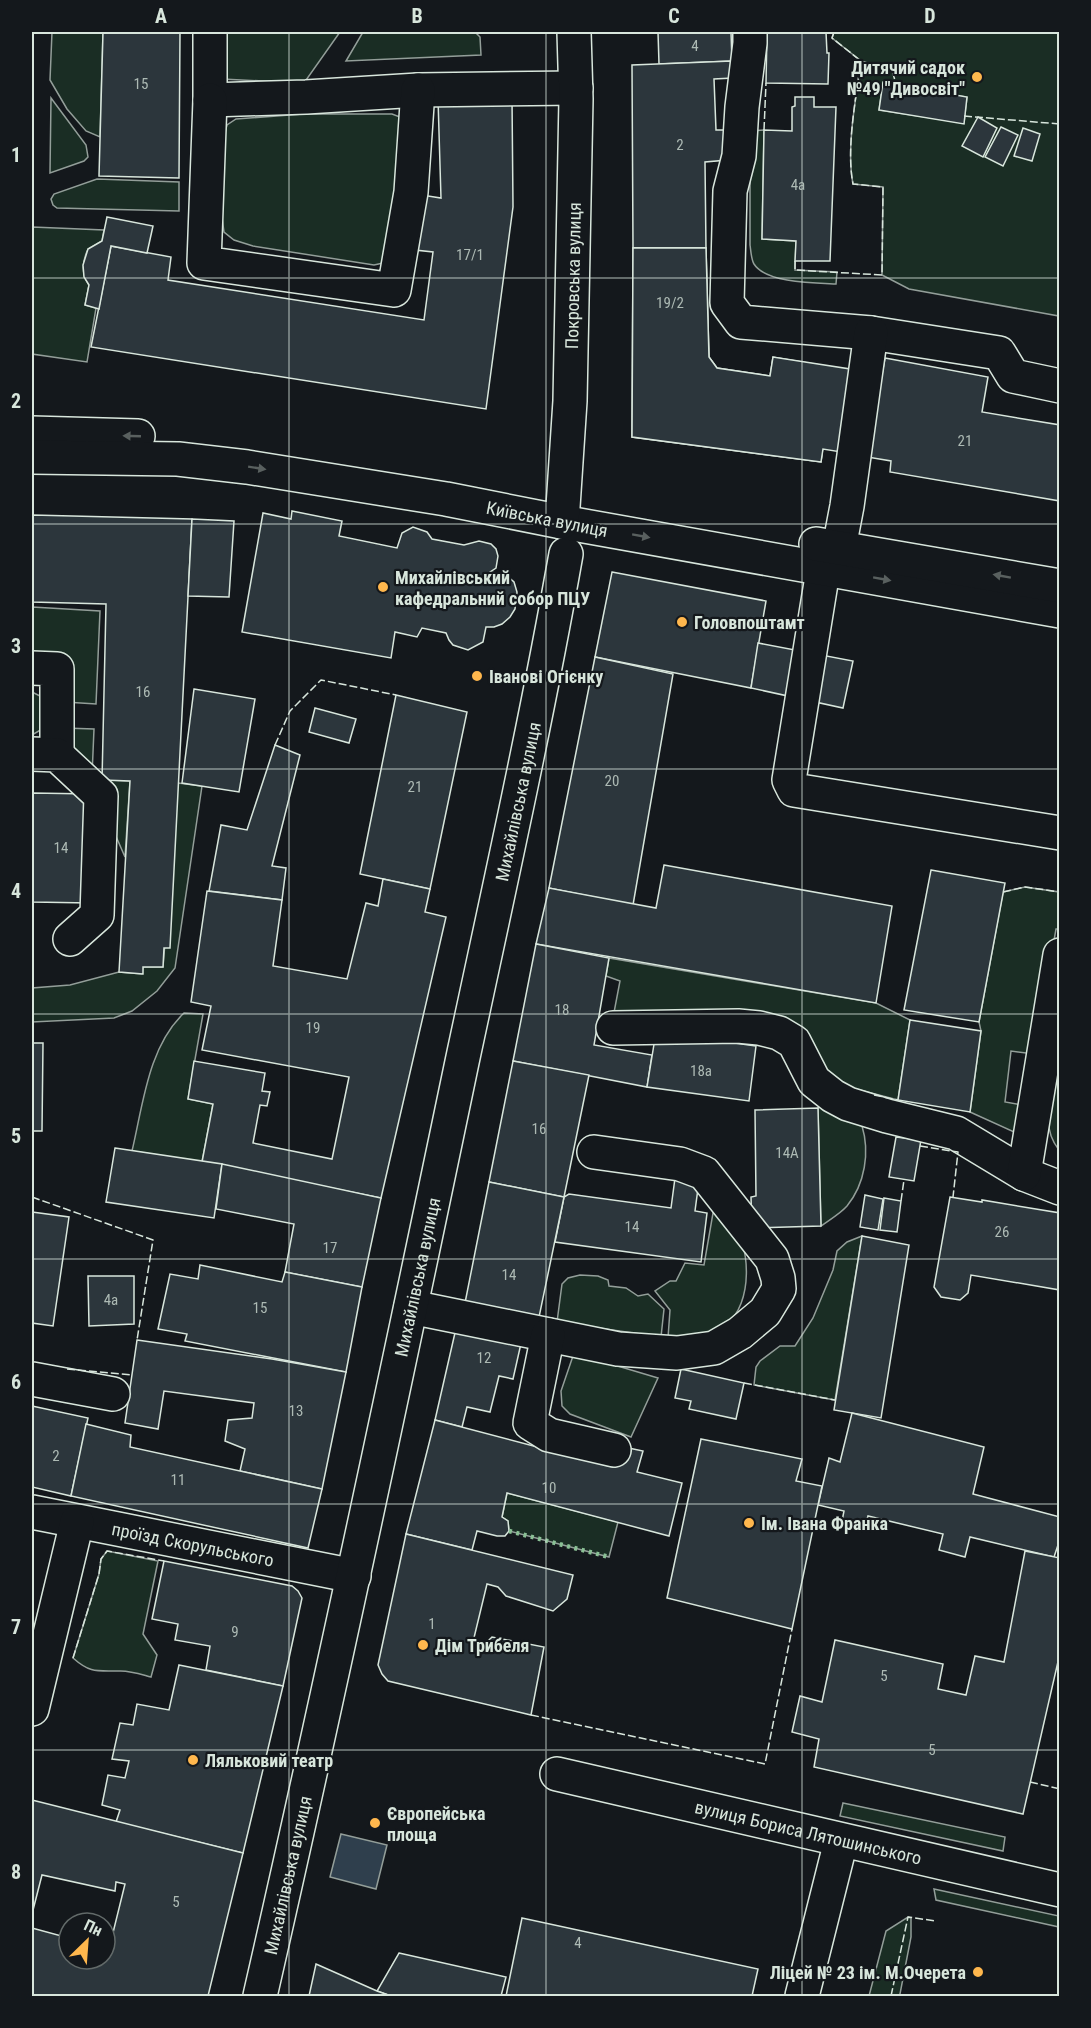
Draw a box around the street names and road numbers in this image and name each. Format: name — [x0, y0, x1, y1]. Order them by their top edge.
street label: Покровська вулиця — [561, 202, 584, 349]
street label: Київська вулиця — [484, 497, 610, 541]
street label: Михайлівська вулиця — [491, 720, 544, 883]
street label: Михайлівська вулиця — [390, 1196, 444, 1358]
street label: проїзд Скорульського — [110, 1518, 276, 1570]
street label: Михайлівська вулиця — [259, 1794, 315, 1956]
street label: вулиця Бориса Лятошинського — [693, 1796, 924, 1868]

